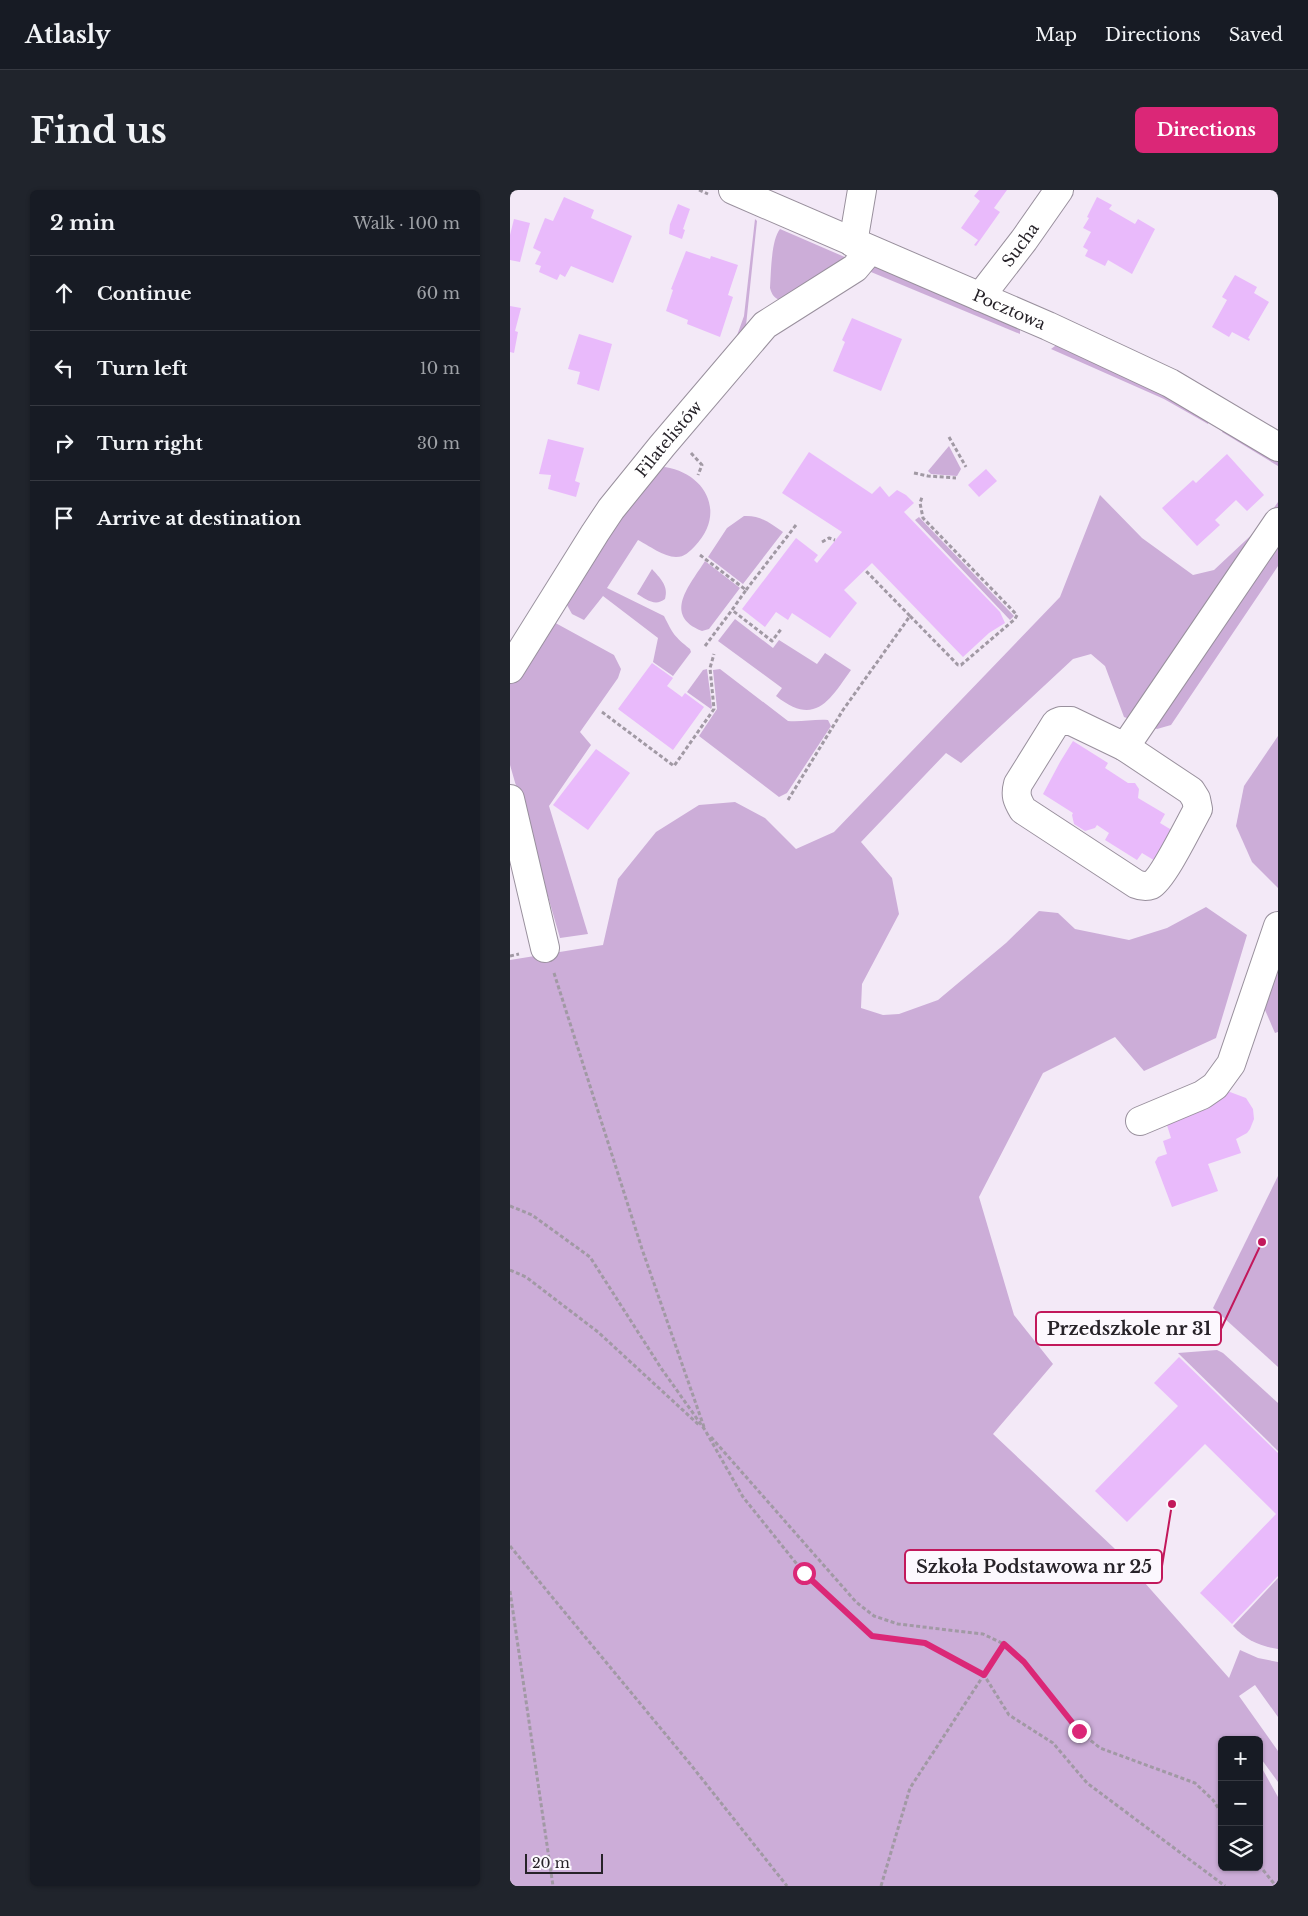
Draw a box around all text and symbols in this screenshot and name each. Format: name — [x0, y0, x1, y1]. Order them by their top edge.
text: Atlasly — [25, 20, 111, 49]
text: Map — [1035, 24, 1077, 46]
text: Directions — [1105, 24, 1201, 46]
text: Saved — [1229, 24, 1283, 46]
button: Directions — [1135, 107, 1278, 153]
text: Find us — [30, 109, 167, 152]
text: 2 min — [50, 210, 115, 236]
text: Walk · 100 m — [353, 213, 460, 233]
street label: Sucha — [997, 219, 1043, 270]
icon: ahead — [50, 279, 78, 307]
text: Continue — [97, 282, 192, 305]
text: 60 m — [417, 283, 460, 303]
street label: Pocztowa — [970, 285, 1049, 334]
icon: left — [50, 354, 78, 382]
text: Turn left — [97, 357, 188, 380]
text: 10 m — [420, 358, 460, 378]
street label: Filatelistów — [631, 396, 706, 481]
icon: right — [50, 429, 78, 457]
text: Turn right — [97, 432, 203, 455]
text: 30 m — [417, 433, 460, 453]
icon: arrive — [50, 504, 78, 532]
text: Arrive at destination — [97, 507, 301, 530]
callout: Przedszkole nr 31 — [1036, 1312, 1221, 1345]
text: Przedszkole nr 31 — [1047, 1318, 1211, 1340]
callout: Szkoła Podstawowa nr 25 — [905, 1550, 1162, 1583]
text: Szkoła Podstawowa nr 25 — [916, 1556, 1152, 1578]
route start — [793, 1562, 816, 1585]
route end — [1068, 1720, 1091, 1743]
map controls — [1218, 1736, 1263, 1871]
button: + — [1218, 1736, 1263, 1781]
button: − — [1218, 1781, 1263, 1826]
button: layers — [1218, 1826, 1263, 1871]
scale bar — [525, 1851, 602, 1874]
text: 20 m — [532, 1854, 570, 1872]

